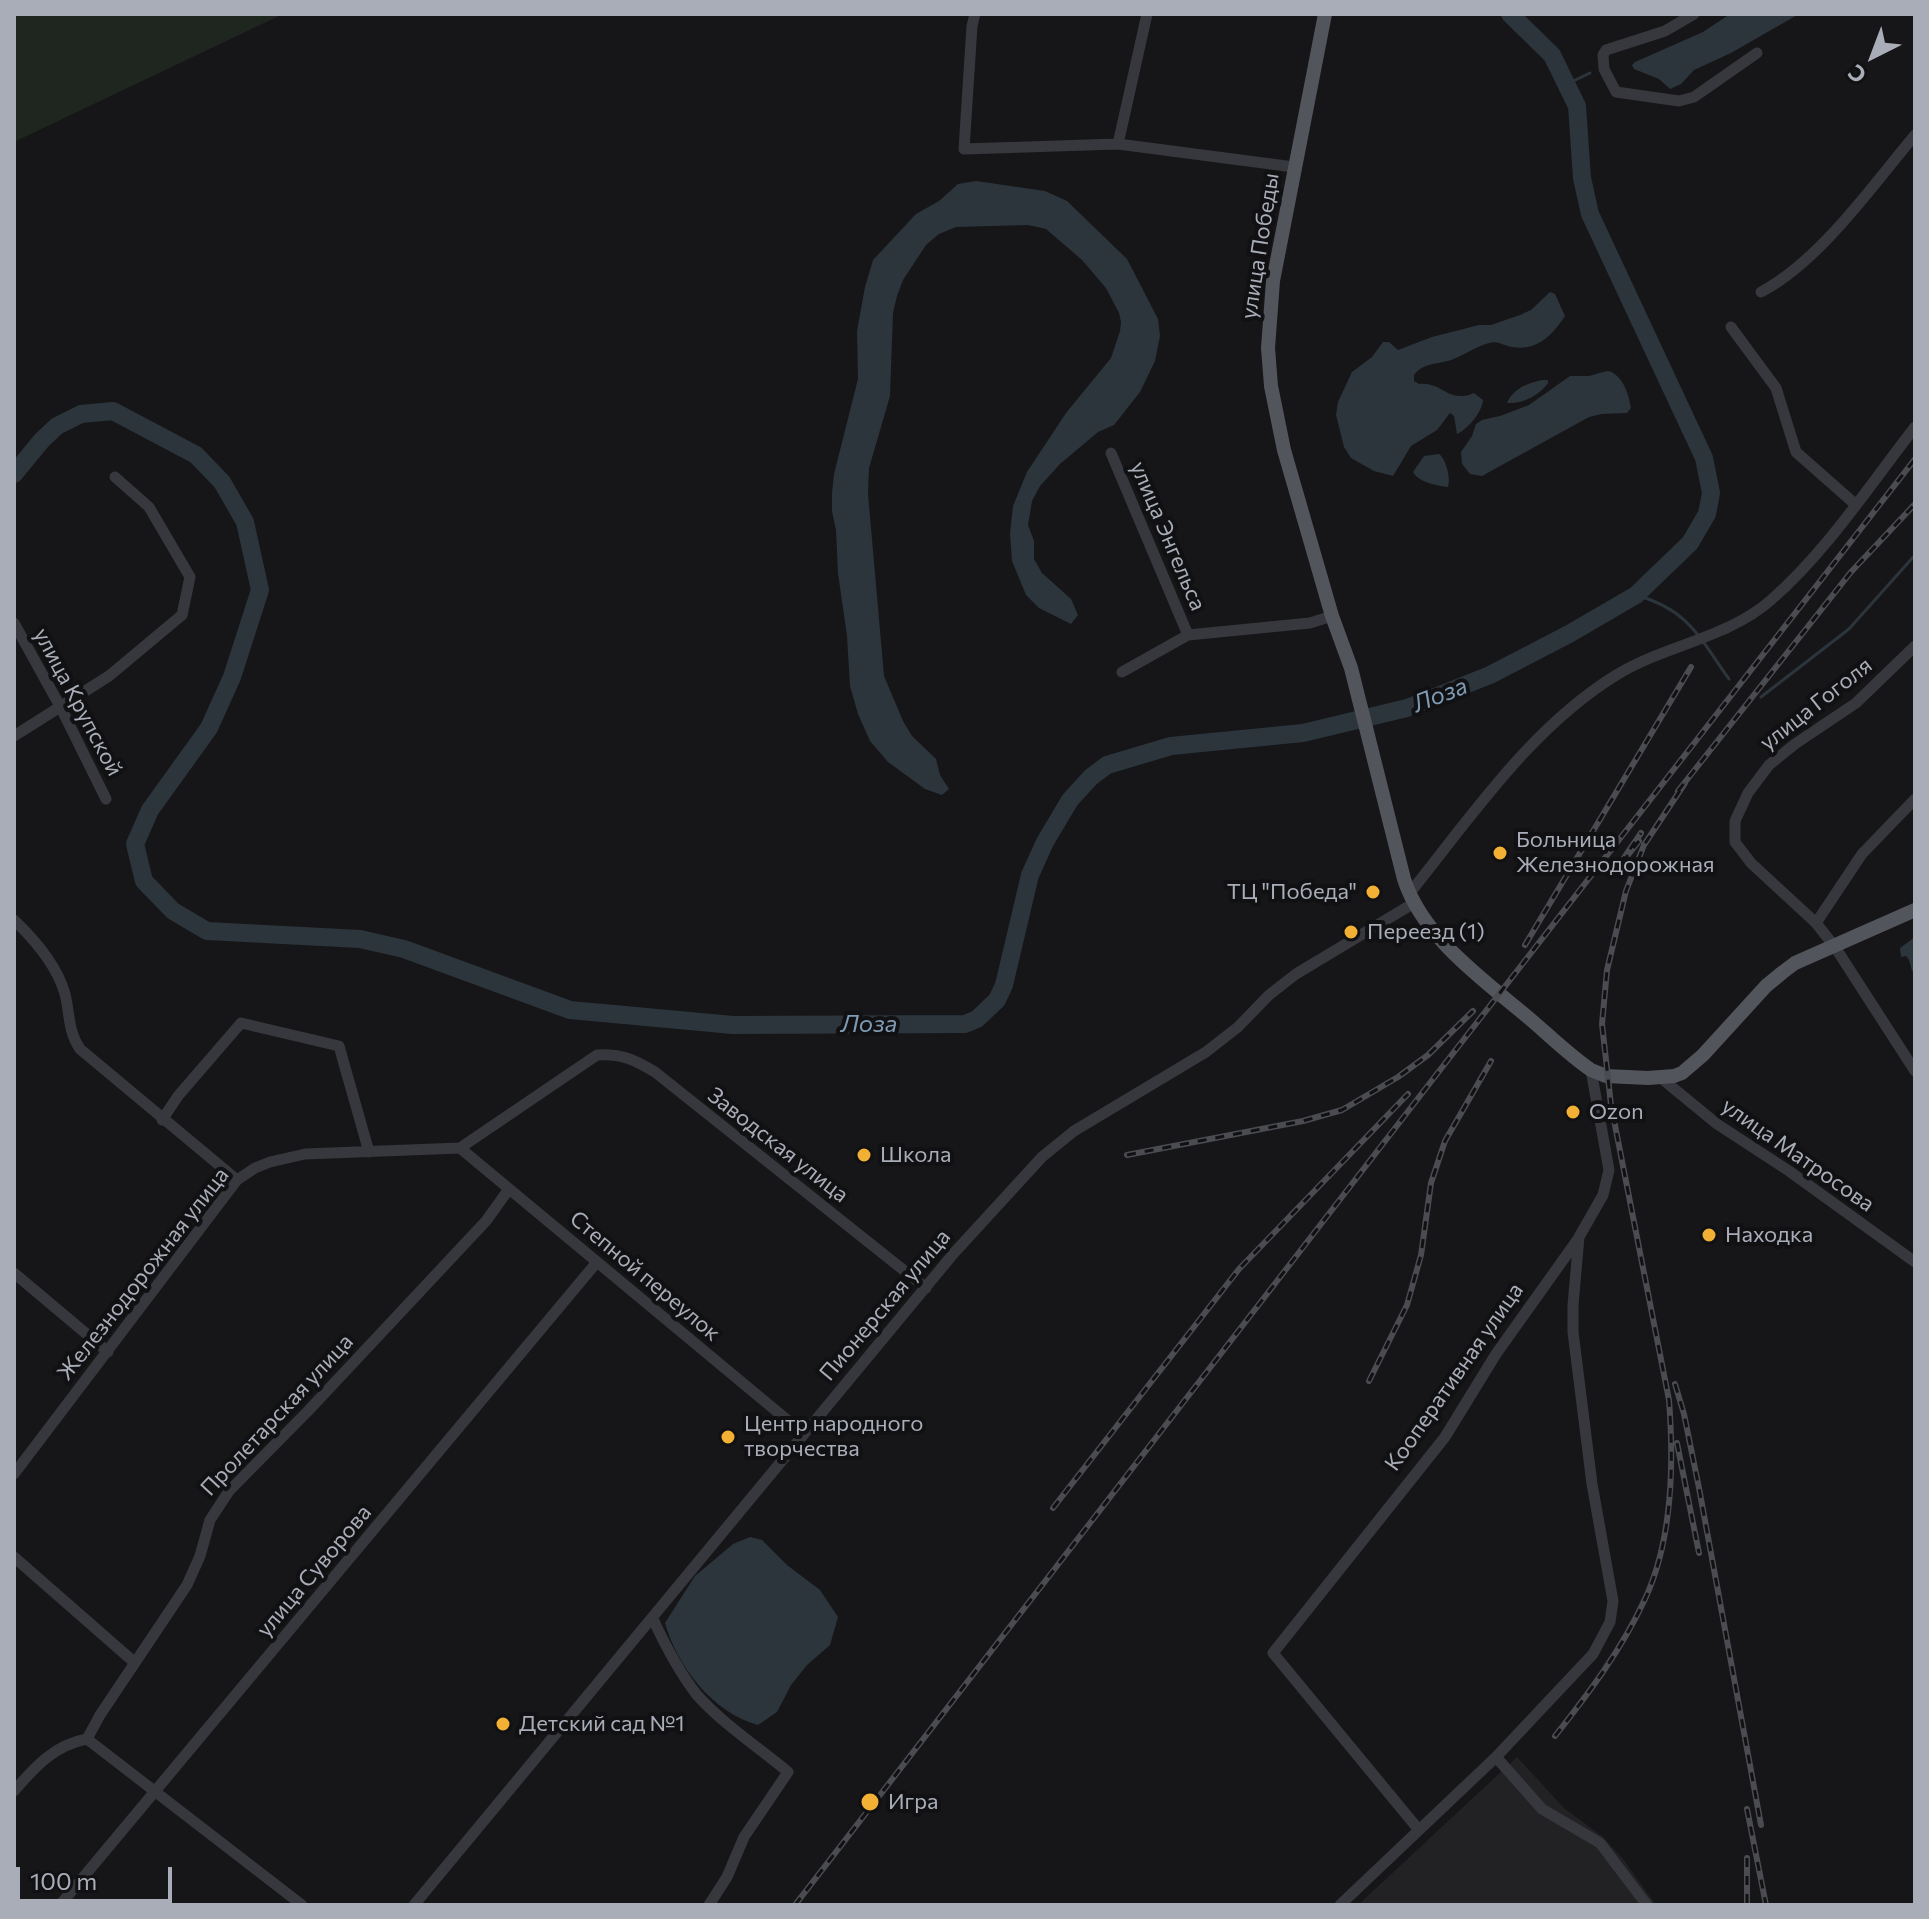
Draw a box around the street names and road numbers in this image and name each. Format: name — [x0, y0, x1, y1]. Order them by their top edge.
street label: улица Победы — [1235, 171, 1285, 321]
street label: улица Энгельса — [1125, 457, 1211, 615]
street label: улица Крупской — [28, 624, 128, 780]
street label: улица Гоголя — [1755, 652, 1877, 756]
street label: Заводская улица — [702, 1082, 854, 1208]
street label: улица Матросова — [1717, 1093, 1879, 1217]
street label: Железнодорожная улица — [52, 1162, 234, 1386]
street label: Степной переулок — [564, 1205, 726, 1347]
street label: Пионерская улица — [814, 1224, 956, 1386]
street label: Кооперативная улица — [1379, 1278, 1529, 1476]
street label: Пролетарская улица — [195, 1329, 359, 1501]
street label: улица Суворова — [251, 1500, 377, 1642]

